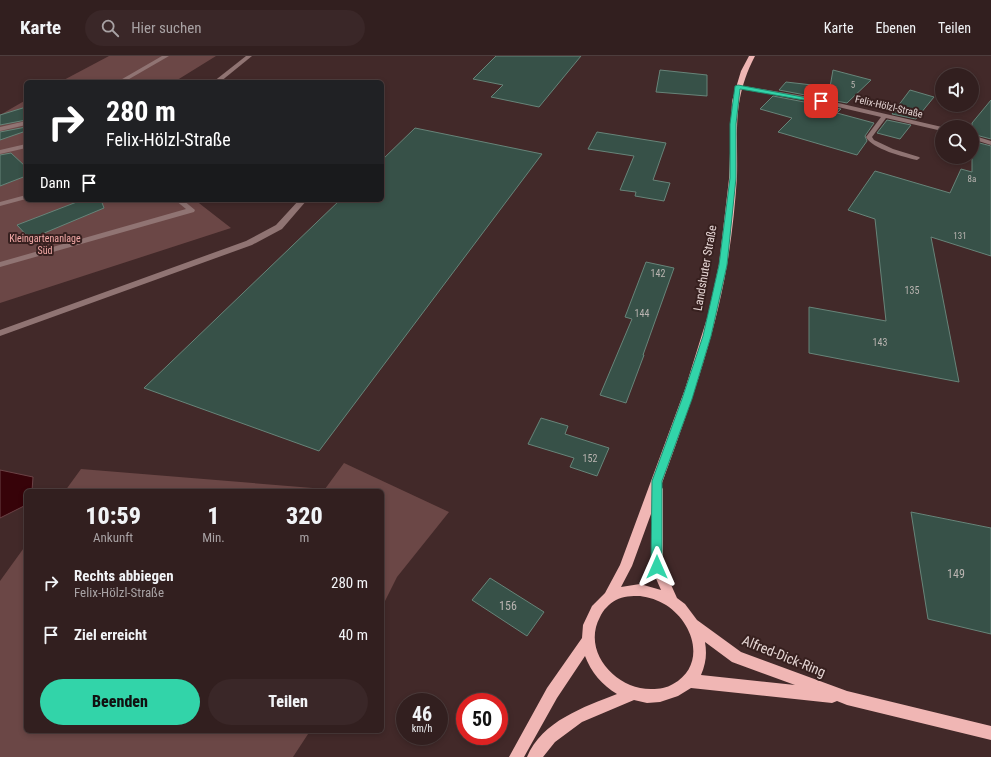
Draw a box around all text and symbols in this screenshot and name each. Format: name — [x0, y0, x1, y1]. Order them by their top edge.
search box — [85, 10, 365, 46]
text: Karte — [20, 16, 61, 39]
icon: search — [99, 17, 121, 39]
text: Hier suchen — [131, 19, 202, 37]
text: Karte — [824, 20, 853, 36]
text: Ebenen — [875, 20, 916, 36]
text: Teilen — [938, 20, 971, 36]
map controls — [935, 68, 979, 164]
button: sound — [935, 68, 979, 112]
house number: 5 — [851, 80, 856, 90]
pin — [804, 84, 838, 118]
icon: arrive — [810, 90, 832, 112]
street label: Felix-Hölzl-Straße — [854, 93, 924, 120]
text: 280 m — [106, 95, 176, 128]
icon: right — [40, 96, 92, 148]
button: search — [935, 120, 979, 164]
text: Felix-Hölzl-Straße — [106, 129, 231, 150]
icon: arrive — [78, 172, 100, 194]
text: Dann — [40, 174, 70, 192]
house number: 8a — [968, 174, 976, 184]
street label: Landshuter Straße — [691, 224, 719, 312]
house number: 131 — [953, 231, 967, 241]
park label: Kleingartenanlage Süd — [9, 233, 81, 256]
house number: 142 — [651, 268, 665, 279]
house number: 135 — [905, 285, 919, 296]
house number: 144 — [635, 308, 649, 319]
house number: 143 — [873, 337, 887, 348]
house number: 152 — [583, 453, 597, 464]
text: 10:59 — [85, 502, 141, 530]
text: 1 — [207, 502, 220, 530]
text: 320 — [286, 502, 323, 530]
text: Ankunft — [93, 530, 133, 545]
text: Min. — [202, 530, 225, 545]
text: m — [299, 530, 309, 545]
position arrow — [636, 546, 678, 588]
text: Rechts abbiegen — [74, 567, 174, 585]
house number: 149 — [947, 567, 965, 581]
icon: right — [40, 572, 62, 594]
text: 280 m — [331, 574, 368, 592]
text: Felix-Hölzl-Straße — [74, 585, 164, 600]
house number: 156 — [499, 599, 517, 613]
icon: arrive — [40, 624, 62, 646]
text: Ziel erreicht — [74, 626, 147, 644]
text: 40 m — [338, 626, 368, 644]
street label: Alfred-Dick-Ring — [740, 632, 828, 680]
button: Beenden — [40, 679, 200, 725]
button: Teilen — [208, 679, 368, 725]
speed limit sign: 50 — [456, 693, 508, 745]
text: 46 — [412, 702, 432, 726]
text: km/h — [412, 723, 432, 734]

